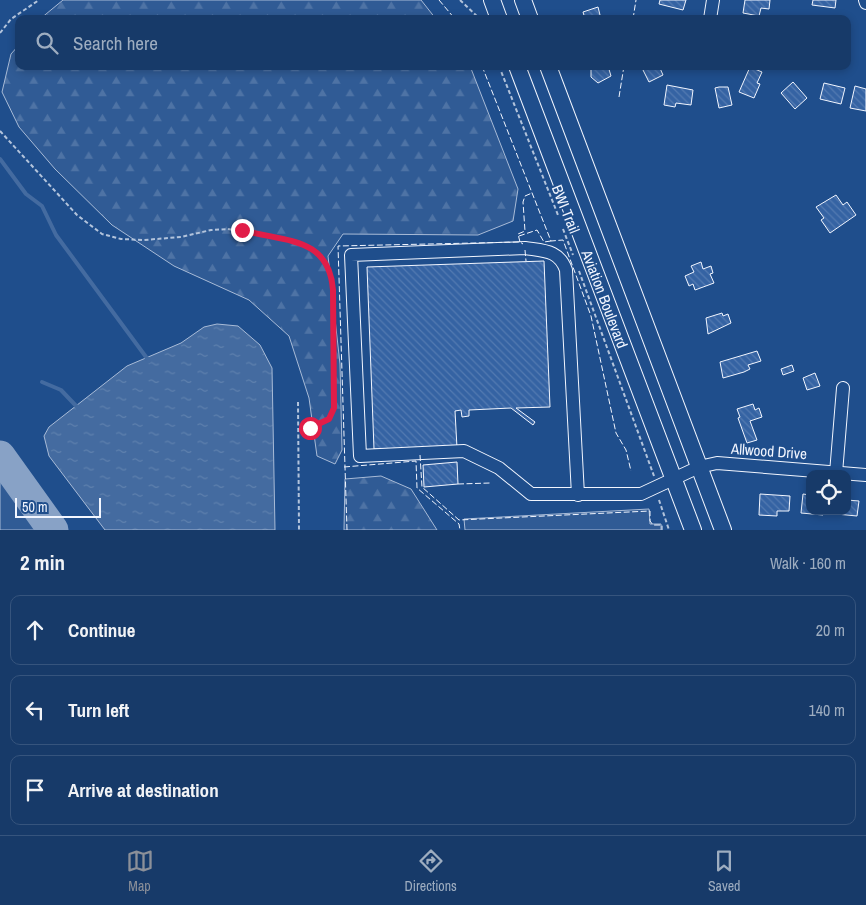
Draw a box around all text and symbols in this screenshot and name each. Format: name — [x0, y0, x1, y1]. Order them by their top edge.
search box — [15, 15, 851, 70]
icon: search — [33, 29, 61, 57]
text: Search here — [73, 30, 158, 56]
street label: BWI Trail — [547, 182, 585, 236]
route end — [231, 219, 254, 242]
street label: Aviation Boulevard — [577, 246, 634, 351]
route start — [299, 417, 322, 440]
street label: Allwood Drive — [729, 438, 808, 464]
map controls — [806, 470, 851, 515]
button: locate — [806, 470, 851, 515]
scale bar — [15, 495, 101, 518]
text: 50 m — [22, 498, 48, 516]
text: 2 min — [20, 548, 65, 577]
text: Walk · 160 m — [770, 552, 846, 574]
icon: ahead — [21, 616, 49, 644]
text: Continue — [68, 617, 136, 643]
text: 20 m — [816, 619, 845, 641]
icon: left — [21, 696, 49, 724]
text: Turn left — [68, 697, 129, 723]
text: 140 m — [809, 699, 845, 721]
icon: arrive — [21, 776, 49, 804]
text: Arrive at destination — [68, 777, 219, 803]
tab: Map — [126, 847, 154, 895]
tab: Directions — [405, 847, 457, 895]
tab: Saved — [708, 847, 740, 895]

